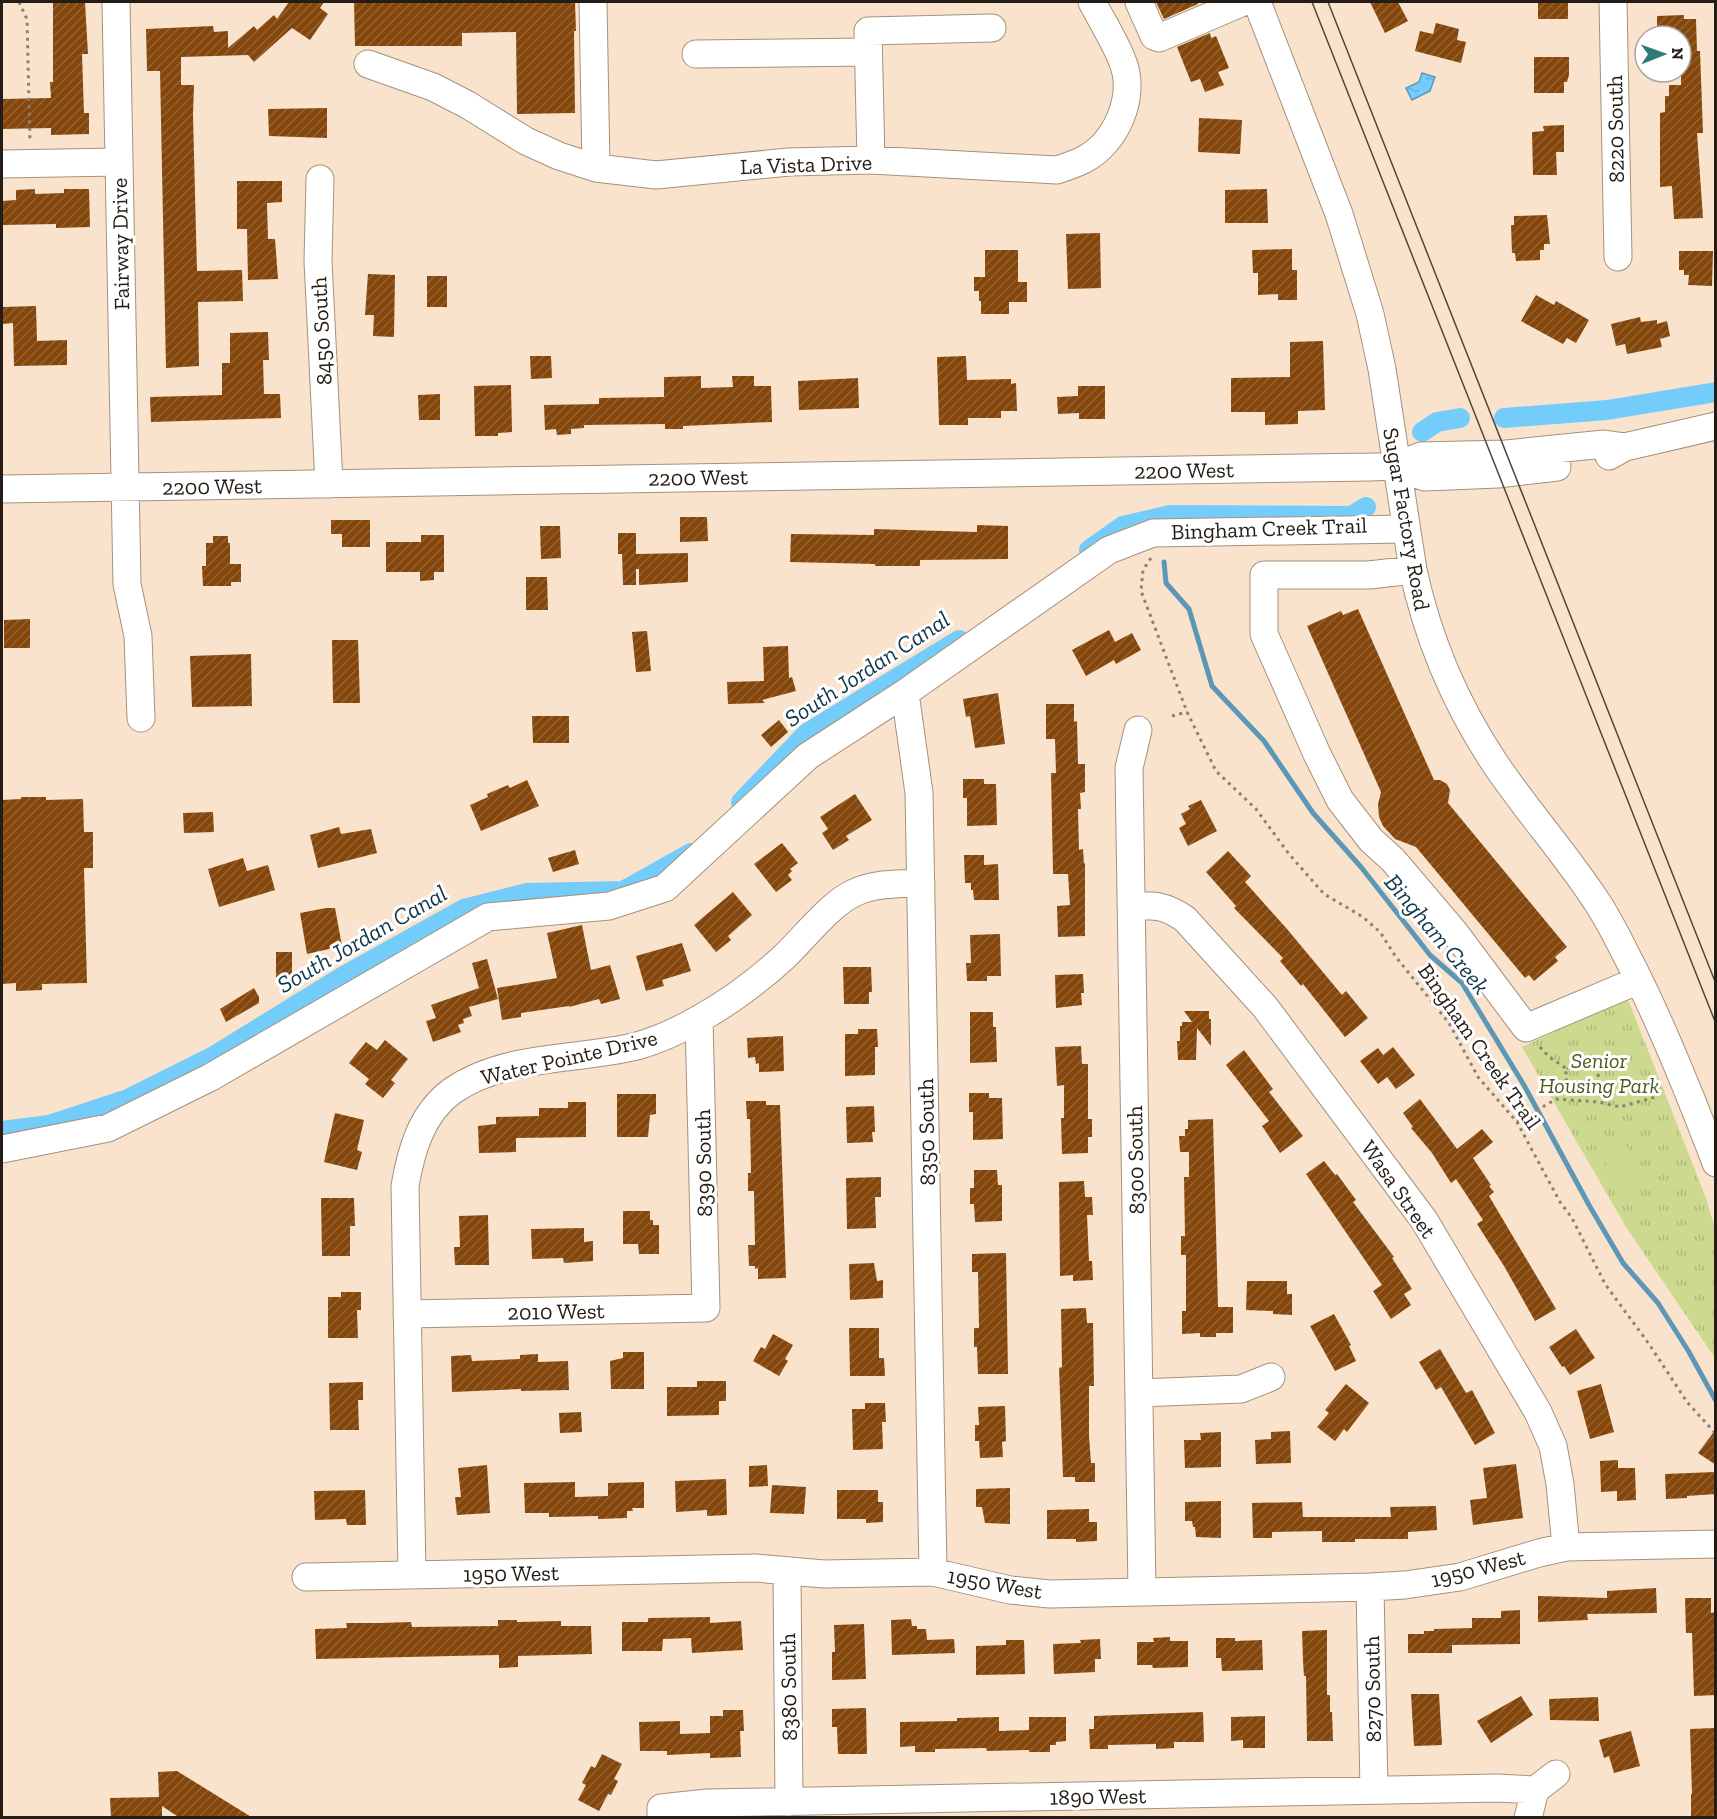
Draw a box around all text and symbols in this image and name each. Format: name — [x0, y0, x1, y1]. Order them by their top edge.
north arrow — [1633, 24, 1693, 84]
text: N — [1668, 47, 1687, 60]
street label: 8220 South — [1601, 74, 1630, 183]
street label: La Vista Drive — [740, 149, 872, 180]
street label: Fairway Drive — [106, 178, 135, 310]
street label: 8450 South — [305, 275, 338, 386]
street label: Sugar Factory Road — [1377, 426, 1436, 613]
street label: 2200 West — [1134, 456, 1235, 485]
street label: 2200 West — [648, 463, 749, 492]
street label: 2200 West — [162, 472, 263, 501]
street label: Bingham Creek Trail — [1170, 512, 1368, 545]
water label: South Jordan Canal — [779, 604, 955, 733]
water label: Bingham Creek — [1379, 868, 1496, 1000]
water label: South Jordan Canal — [272, 878, 452, 999]
street label: Bingham Creek Trail — [1412, 958, 1547, 1135]
street label: Water Pointe Drive — [478, 1024, 660, 1091]
park label: Senior Housing Park — [1539, 1047, 1659, 1099]
street label: 8350 South — [912, 1077, 941, 1186]
street label: 8300 South — [1121, 1105, 1150, 1215]
street label: 8390 South — [689, 1108, 718, 1217]
street label: Wasa Street — [1355, 1135, 1443, 1244]
street label: 2010 West — [507, 1297, 606, 1326]
street label: 1950 West — [1428, 1544, 1529, 1593]
street label: 1950 West — [463, 1559, 560, 1588]
street label: 1950 West — [945, 1562, 1045, 1605]
street label: 8380 South — [774, 1632, 803, 1741]
street label: 8270 South — [1358, 1635, 1387, 1743]
street label: 1890 West — [1049, 1782, 1147, 1811]

